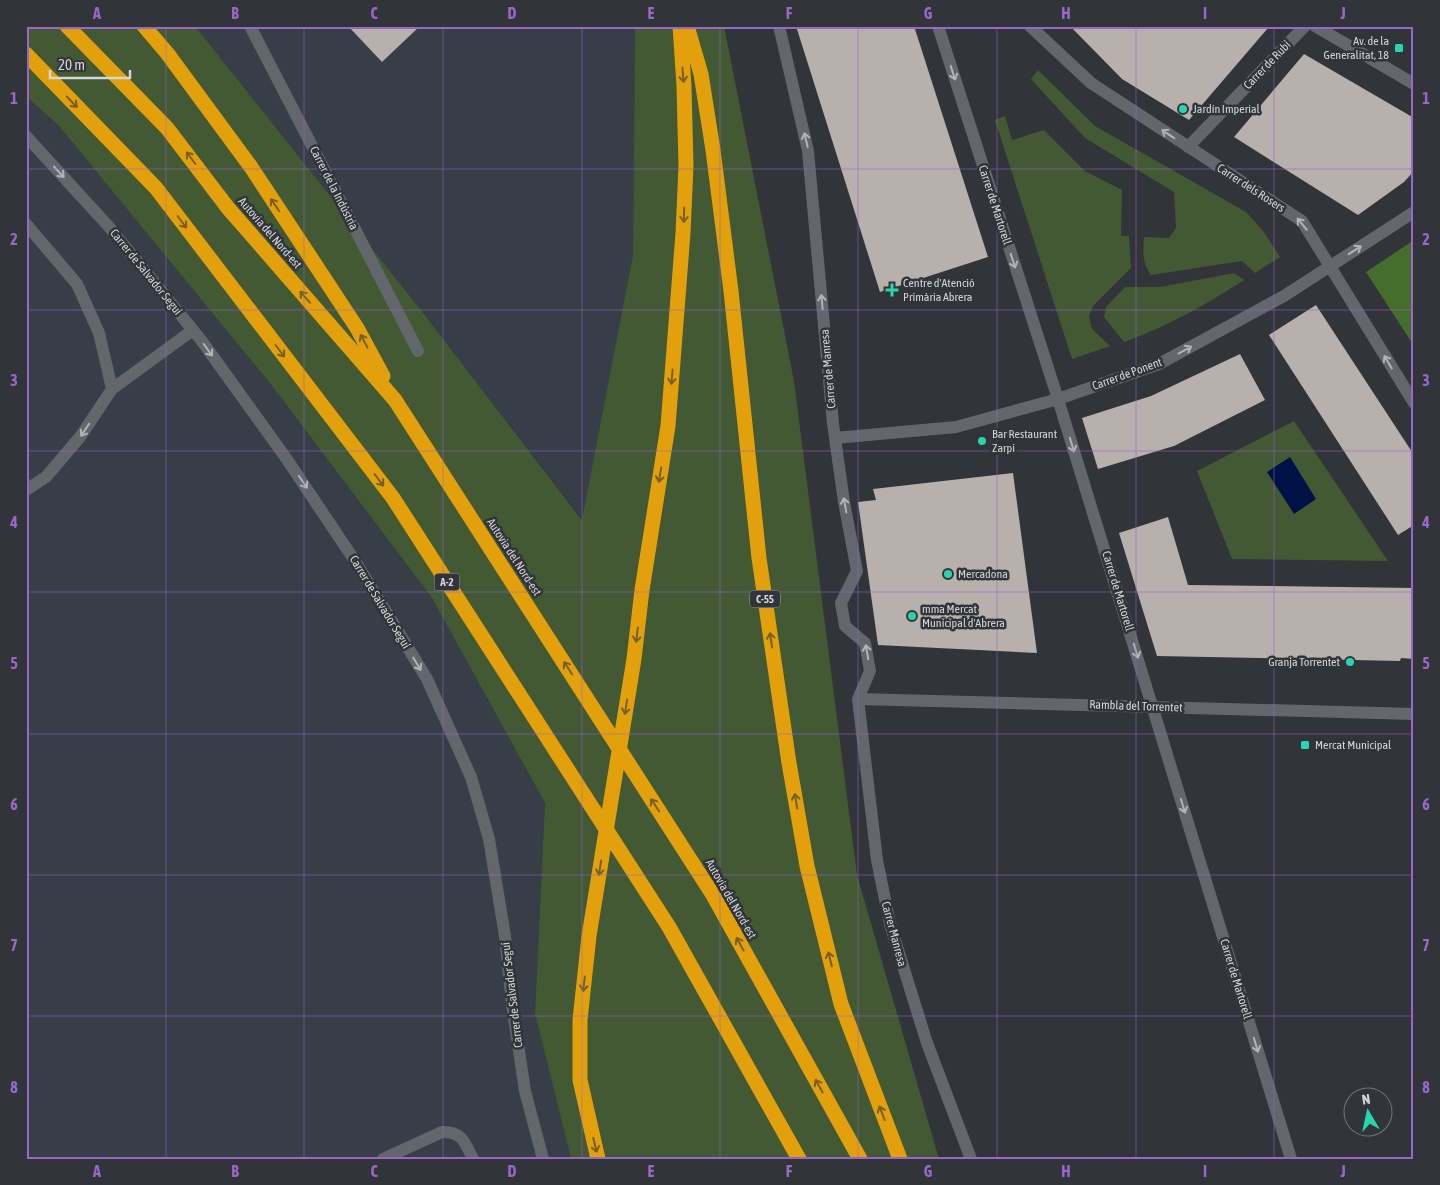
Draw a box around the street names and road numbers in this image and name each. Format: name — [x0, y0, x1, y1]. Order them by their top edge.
street label: Carrer de Rubí — [1241, 38, 1294, 92]
street label: Carrer de la Indústria — [307, 144, 361, 232]
street label: Carrer dels Rosers — [1214, 161, 1288, 215]
street label: Carrer de Martorell — [976, 163, 1015, 247]
street label: Autovia del Nord-est — [235, 195, 305, 272]
street label: Carrer de Salvador Seguí — [107, 226, 185, 318]
street label: Carrer de Manresa — [818, 329, 838, 409]
street label: Carrer de Ponent — [1090, 355, 1164, 393]
street label: Autovia del Nord-est — [484, 516, 545, 599]
street label: Carrer de Martorell — [1099, 549, 1137, 633]
street label: Carrer de Salvador Seguí — [347, 553, 413, 651]
road number: A-2 — [434, 574, 460, 590]
road number: C-55 — [750, 590, 780, 608]
street label: Rambla del Torrentet — [1089, 697, 1183, 715]
street label: Autovia del Nord-est — [703, 857, 760, 942]
street label: Carrer Manresa — [879, 900, 909, 968]
street label: Carrer de Martorell — [1217, 937, 1255, 1021]
street label: Carrer de Salvador Seguí — [499, 941, 525, 1049]

